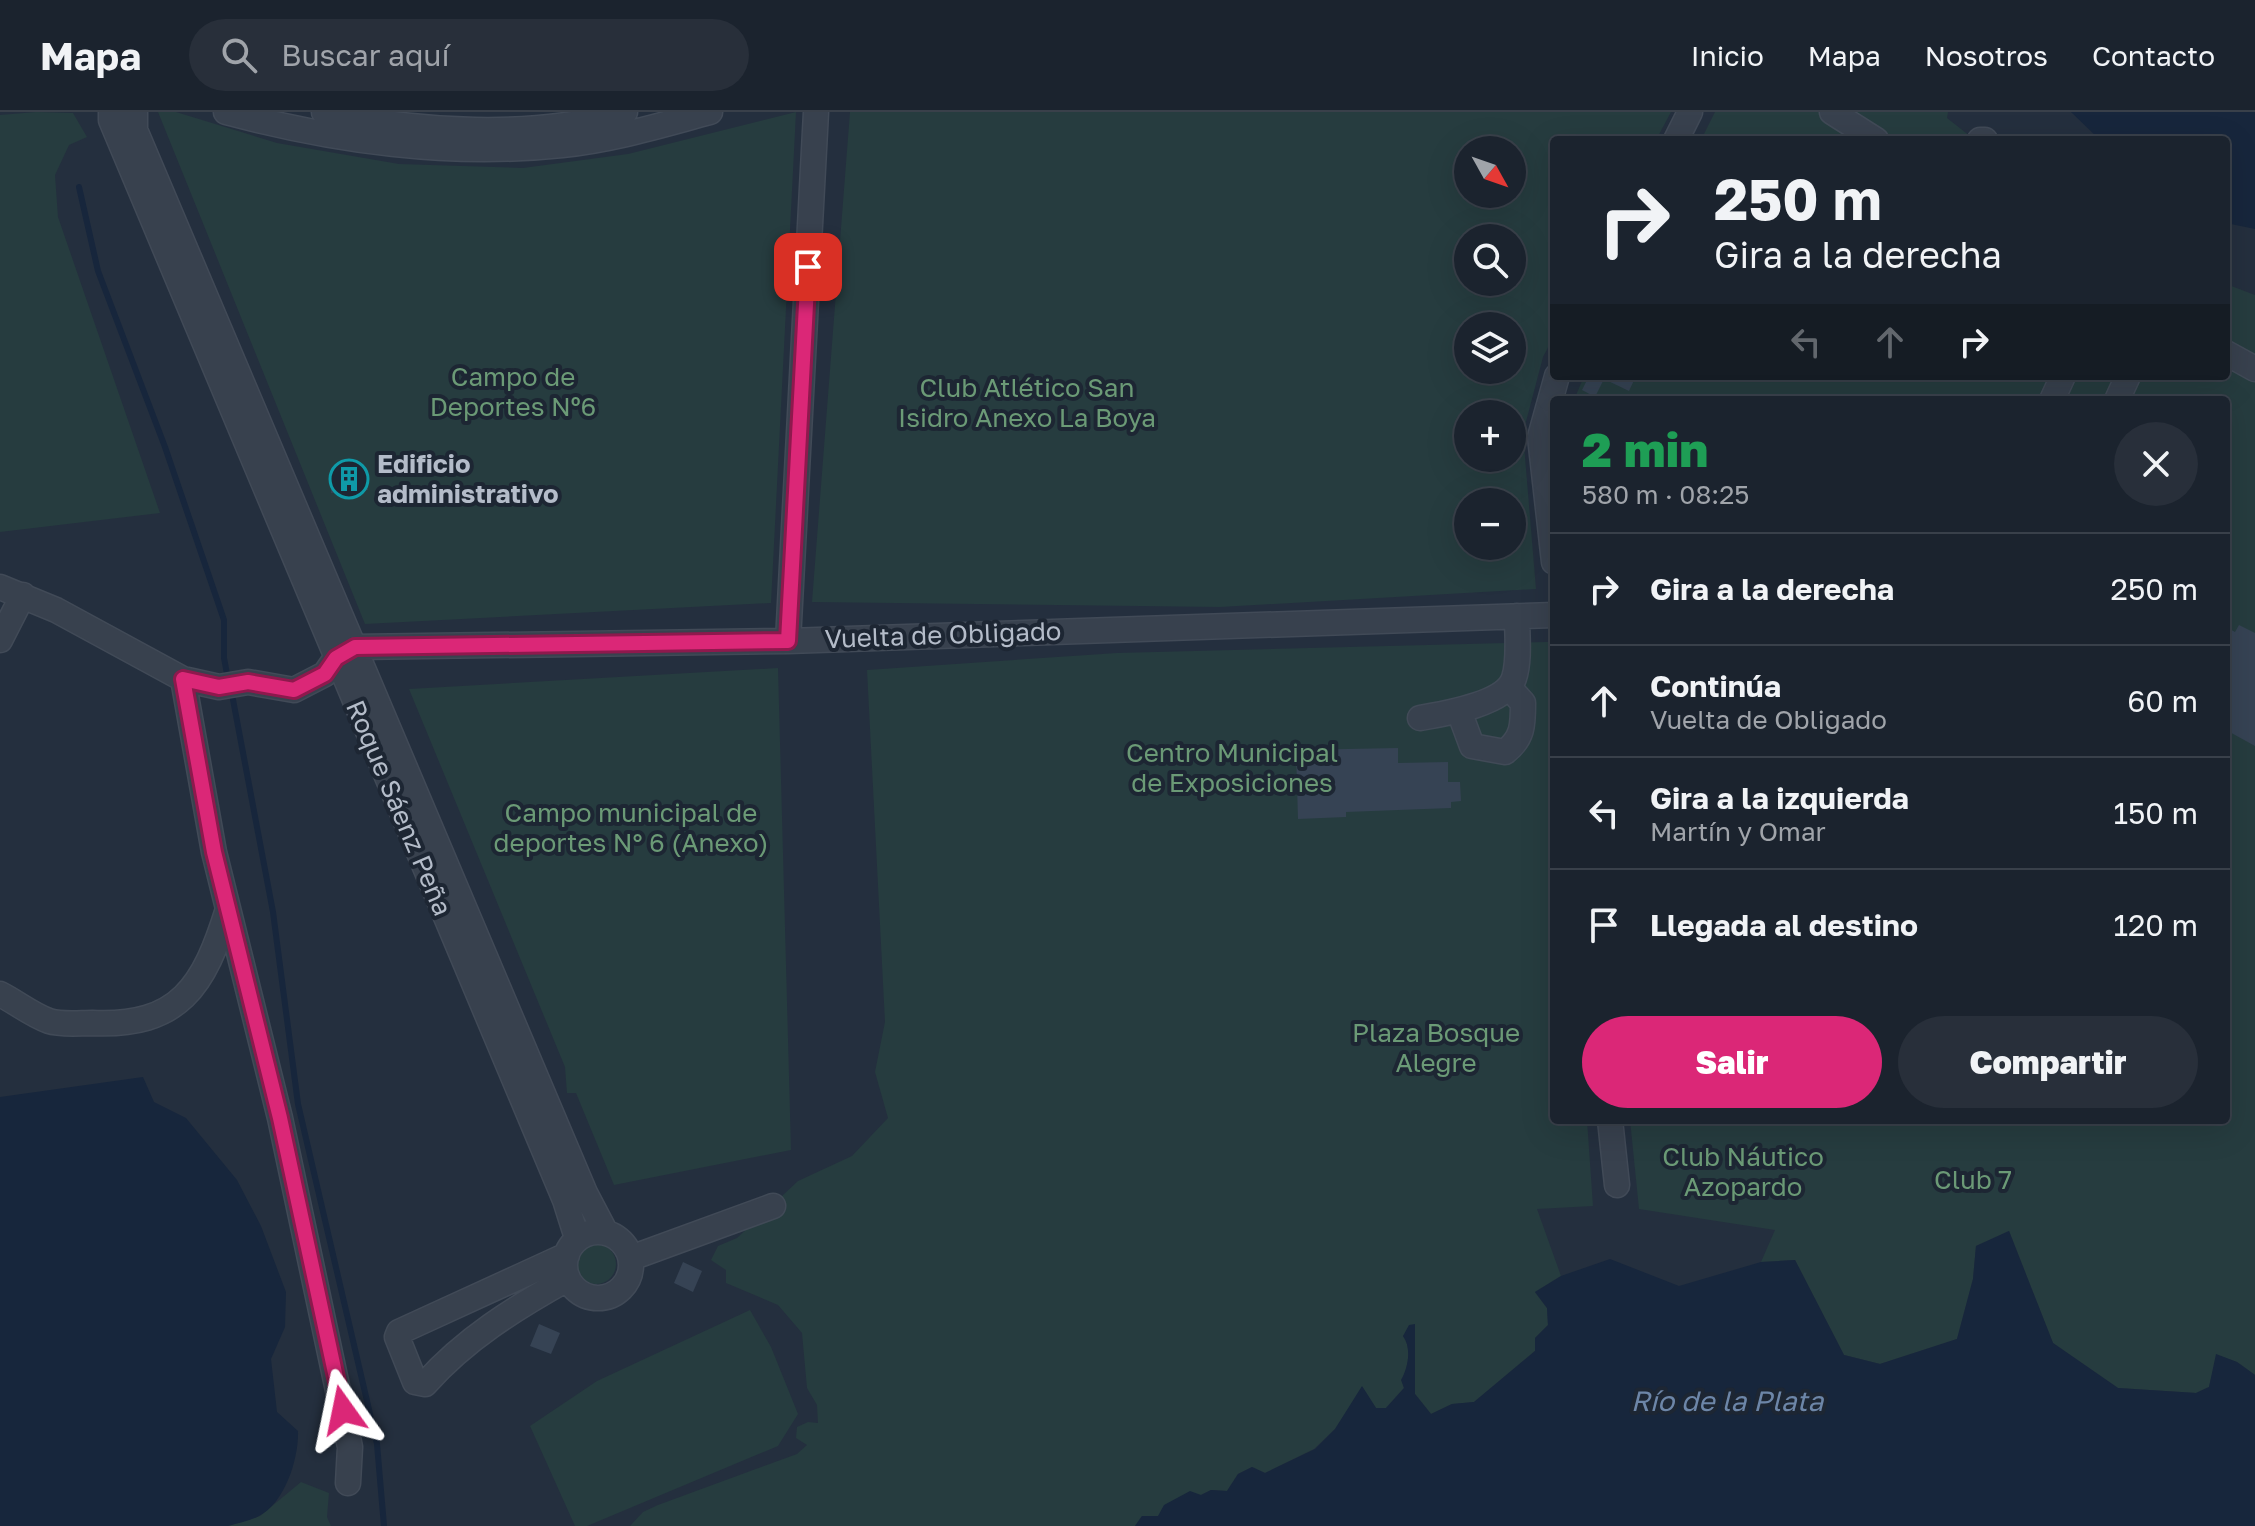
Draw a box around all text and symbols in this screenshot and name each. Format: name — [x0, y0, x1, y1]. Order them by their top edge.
search box — [189, 19, 749, 91]
text: Mapa — [40, 33, 141, 78]
icon: search — [217, 33, 261, 77]
text: Buscar aquí — [281, 37, 450, 73]
text: Inicio — [1691, 39, 1764, 72]
text: Mapa — [1808, 39, 1881, 72]
text: Nosotros — [1925, 39, 2048, 72]
text: Contacto — [2092, 39, 2215, 72]
north arrow — [1454, 136, 1526, 208]
map controls — [1454, 136, 1526, 560]
text: 250 m — [1714, 165, 1882, 232]
icon: right — [1582, 168, 1686, 272]
button: search — [1454, 224, 1526, 296]
pin — [774, 233, 842, 301]
text: Gira a la derecha — [1714, 233, 2002, 276]
icon: arrive — [786, 245, 830, 289]
button: layers — [1454, 312, 1526, 384]
icon: left — [1784, 320, 1828, 364]
icon: ahead — [1868, 320, 1912, 364]
icon: right — [1952, 320, 1996, 364]
park label: Campo de Deportes Nº6 — [430, 361, 596, 422]
park label: Club Atlético San Isidro Anexo La Boya — [898, 372, 1156, 433]
button: + — [1454, 400, 1526, 472]
text: 2 min — [1582, 420, 1708, 478]
button: close — [2114, 422, 2198, 506]
place label: Edificio administrativo — [377, 448, 559, 509]
building icon: Edificio administrativo — [328, 458, 370, 500]
text: 580 m · 08:25 — [1582, 479, 1749, 510]
button: − — [1454, 488, 1526, 560]
icon: right — [1582, 567, 1626, 611]
text: Gira a la derecha — [1650, 571, 1894, 607]
text: 250 m — [2111, 571, 2198, 607]
street label: Vuelta de Obligado — [824, 615, 1062, 654]
text: Continúa — [1650, 668, 1781, 704]
icon: ahead — [1582, 679, 1626, 723]
text: 60 m — [2127, 683, 2198, 719]
street label: Roque Sáenz Peña — [340, 695, 459, 920]
text: Vuelta de Obligado — [1650, 704, 1887, 735]
park label: Centro Municipal de Exposiciones — [1126, 737, 1338, 798]
text: Gira a la izquierda — [1650, 780, 1909, 816]
icon: left — [1582, 791, 1626, 835]
text: 150 m — [2113, 795, 2198, 831]
park label: Campo municipal de deportes N° 6 (Anexo) — [494, 797, 768, 858]
text: Martín y Omar — [1650, 816, 1826, 847]
icon: arrive — [1582, 903, 1626, 947]
text: Llegada al destino — [1650, 907, 1918, 943]
text: 120 m — [2113, 907, 2198, 943]
button: Salir — [1582, 1016, 1882, 1108]
button: Compartir — [1898, 1016, 2198, 1108]
park label: Plaza Bosque Alegre — [1352, 1017, 1520, 1078]
park label: Club Náutico Azopardo — [1662, 1141, 1824, 1202]
park label: Club 7 — [1934, 1164, 2012, 1195]
position arrow — [301, 1368, 385, 1452]
water label: Río de la Plata — [1631, 1384, 1824, 1417]

